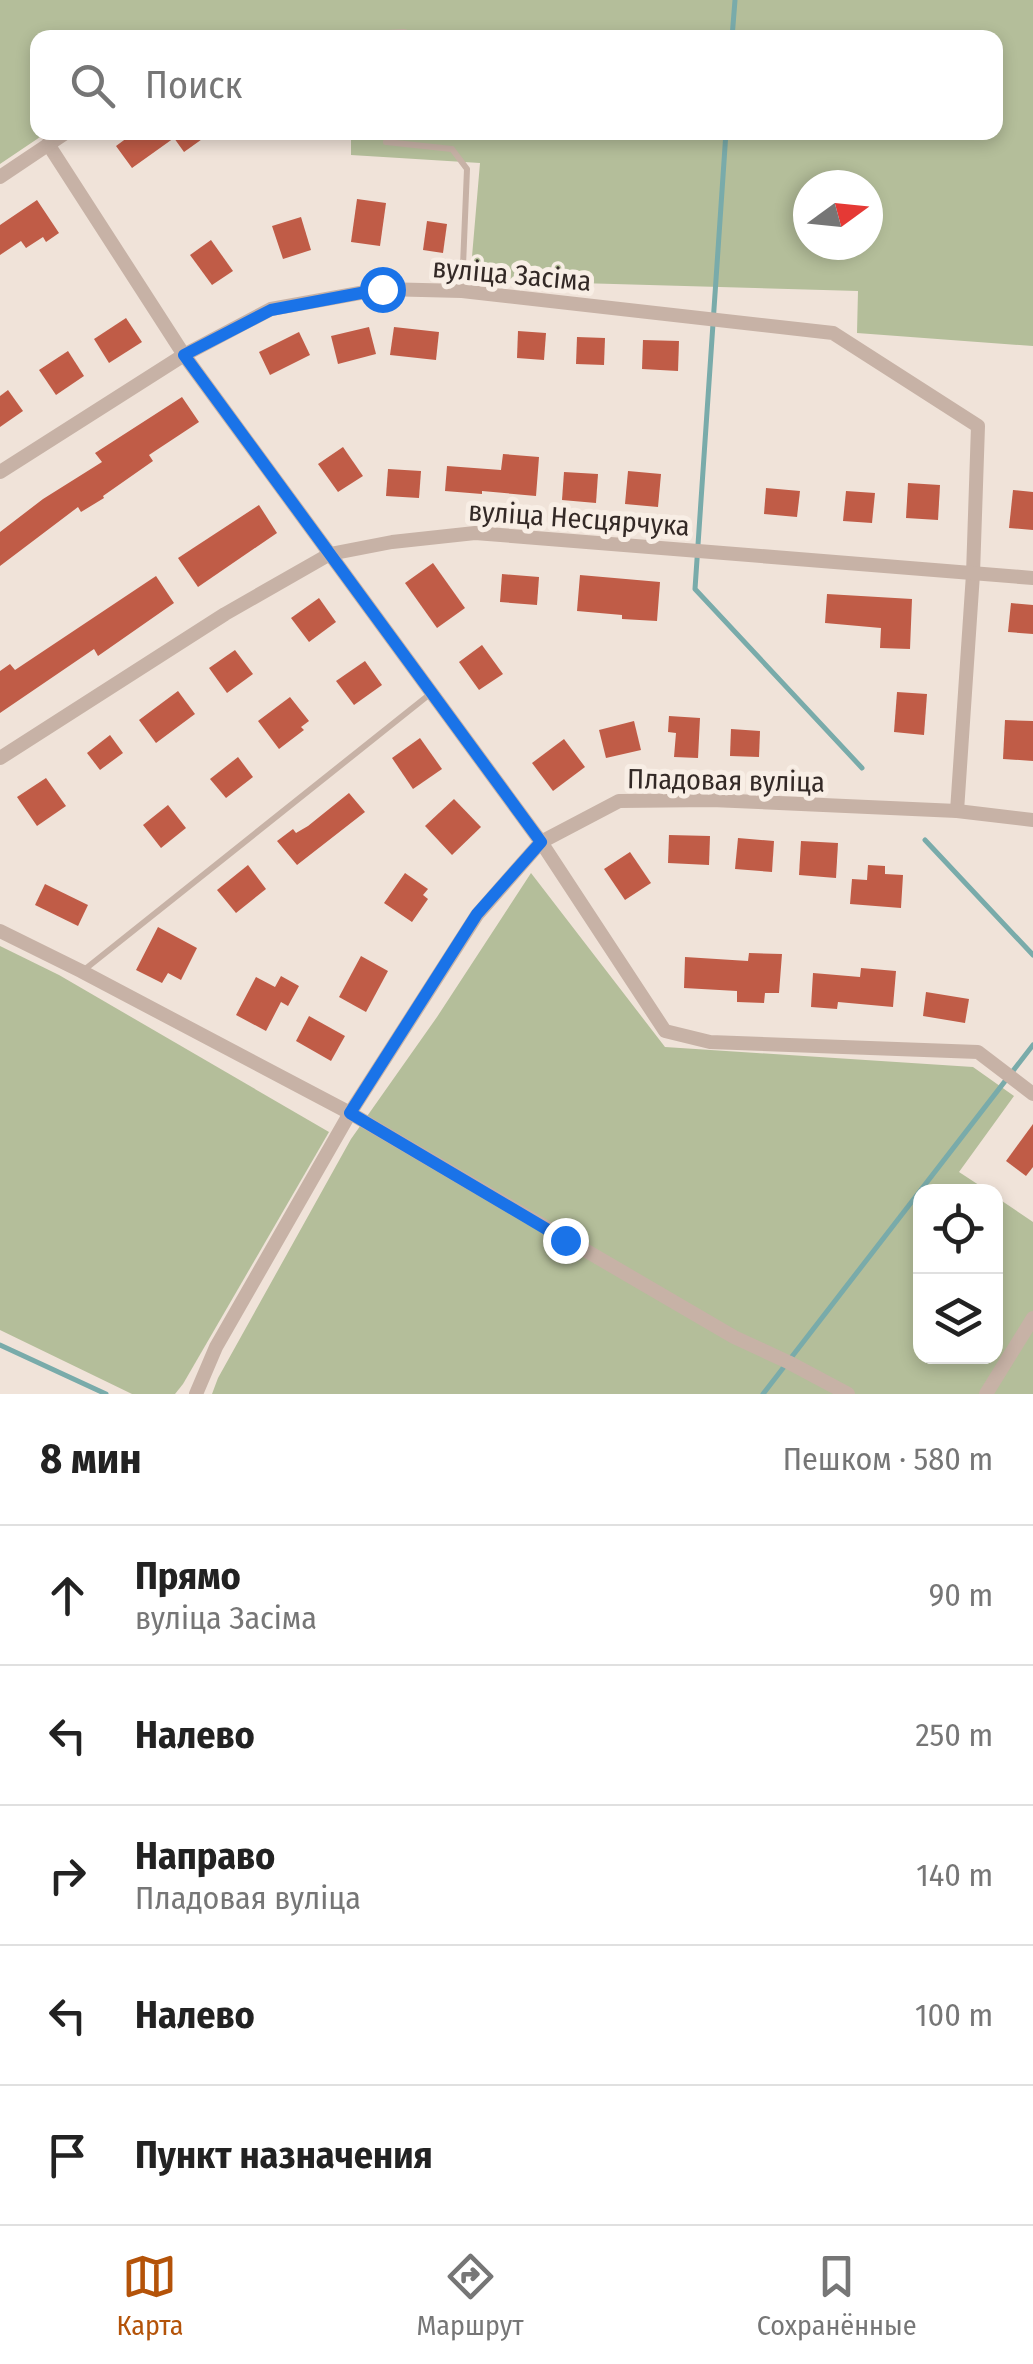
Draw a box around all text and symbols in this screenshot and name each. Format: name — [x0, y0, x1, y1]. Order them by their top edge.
search box — [30, 30, 1003, 140]
icon: search — [65, 58, 120, 113]
text: Поиск — [145, 62, 242, 108]
north arrow — [793, 170, 883, 260]
street label: вуліца Засіма — [431, 251, 593, 298]
route start — [360, 267, 406, 313]
street label: вуліца Несцярчука — [467, 494, 691, 543]
street label: Пладовая вуліца — [627, 762, 825, 799]
map controls — [913, 1184, 1003, 1364]
button: locate — [913, 1184, 1003, 1274]
route end — [543, 1218, 589, 1264]
button: layers — [913, 1274, 1003, 1364]
text: 8 мин — [40, 1434, 141, 1484]
text: Пешком · 580 m — [783, 1440, 993, 1478]
text: Прямо — [135, 1553, 241, 1599]
icon: ahead — [40, 1568, 95, 1623]
text: 90 m — [929, 1576, 993, 1614]
text: вуліца Засіма — [135, 1599, 317, 1637]
icon: left — [40, 1708, 95, 1763]
text: Налево — [135, 1712, 255, 1758]
text: 250 m — [915, 1716, 993, 1754]
text: Направо — [135, 1833, 275, 1879]
icon: right — [40, 1848, 95, 1903]
text: 140 m — [916, 1856, 993, 1894]
text: Пладовая вуліца — [135, 1879, 361, 1917]
icon: left — [40, 1988, 95, 2043]
text: Налево — [135, 1992, 255, 2038]
text: 100 m — [915, 1996, 993, 2034]
icon: arrive — [40, 2128, 95, 2183]
text: Пункт назначения — [135, 2132, 433, 2178]
tab: Карта — [117, 2249, 183, 2342]
tab: Маршрут — [416, 2249, 524, 2342]
tab: Сохранённые — [757, 2249, 916, 2342]

